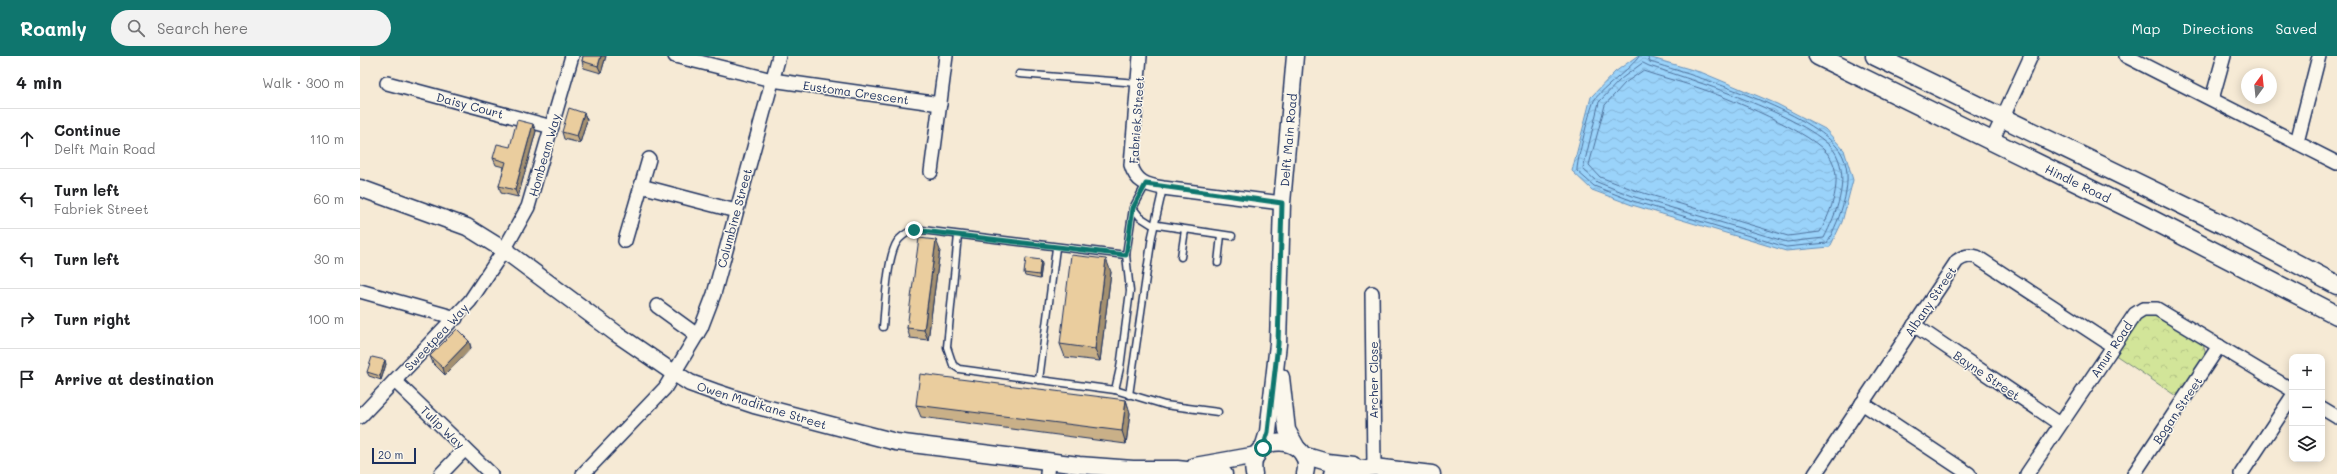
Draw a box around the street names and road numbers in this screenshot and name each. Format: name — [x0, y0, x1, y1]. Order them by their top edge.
street label: Fabriek Street — [1125, 76, 1147, 164]
street label: Eustoma Crescent — [802, 77, 910, 107]
street label: Daisy Court — [435, 88, 505, 122]
street label: Delft Main Road — [1276, 92, 1300, 187]
street label: Hombeam Way — [525, 112, 563, 198]
street label: Hindle Road — [2043, 160, 2114, 206]
street label: Columbine Street — [713, 167, 755, 269]
street label: Albany Street — [1901, 263, 1959, 339]
street label: Sweetpea Way — [401, 300, 471, 374]
street label: Amur Road — [2086, 318, 2136, 380]
street label: Archer Close — [1365, 341, 1381, 419]
street label: Bayne Street — [1950, 347, 2024, 403]
street label: Bogan Street — [2149, 373, 2205, 447]
street label: Owen Madikane Street — [695, 378, 829, 432]
street label: Tulip Way — [417, 402, 469, 452]

